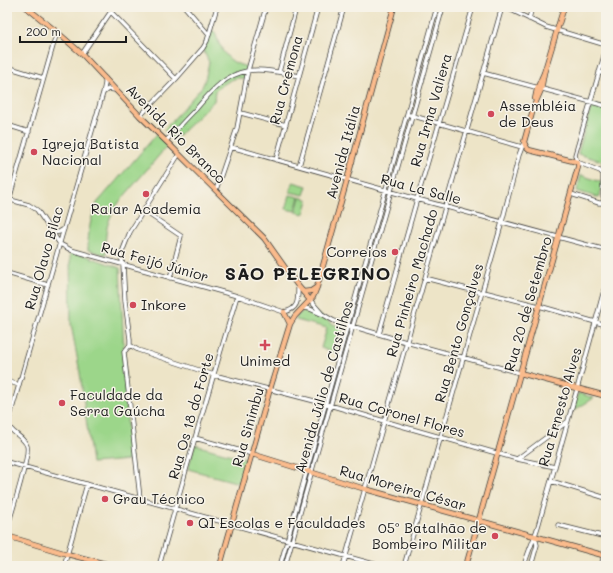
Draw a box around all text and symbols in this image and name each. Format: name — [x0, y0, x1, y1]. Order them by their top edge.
scale bar — [20, 18, 126, 44]
text: 200 m — [26, 23, 61, 39]
street label: Rua Cremona — [265, 33, 307, 127]
street label: Rua Irma Valiera — [405, 51, 456, 169]
street label: Avenida Rio Branco — [123, 80, 230, 187]
place label: Assembléia de Deus — [499, 96, 576, 131]
street label: Avenida Itália — [321, 103, 364, 201]
marker: Assembléia de Deus — [486, 109, 496, 119]
place label: Igreja Batista Nacional — [42, 134, 139, 169]
marker: Igreja Batista Nacional — [29, 147, 39, 157]
street label: Rua La Salle — [379, 169, 464, 208]
marker: Raiar Academia — [141, 189, 151, 199]
place label: Raiar Academia — [91, 199, 201, 218]
street label: Rua Olavo Bilac — [20, 204, 67, 312]
street label: Rua Pinheiro Machado — [381, 207, 442, 359]
street label: Rua 20 de Setembro — [499, 234, 556, 374]
street label: Rua Feijó Júnior — [99, 237, 211, 286]
place label: Correios — [327, 242, 387, 261]
marker: Correios — [390, 247, 400, 257]
district label: SÃO PELEGRINO — [225, 261, 391, 285]
street label: Rua Bento Gonçalves — [430, 261, 487, 405]
place label: Inkore — [141, 295, 186, 314]
street label: Avenida Júlio de Castilhos — [290, 298, 357, 475]
marker: Inkore — [128, 300, 138, 310]
marker: Unimed — [259, 339, 271, 351]
street label: Rua Ernesto Alves — [533, 345, 586, 469]
street label: Rua Os 18 do Forte — [163, 350, 218, 481]
place label: Unimed — [240, 351, 290, 370]
place label: Faculdade da Serra Gaúcha — [70, 385, 165, 420]
street label: Rua Sinimbu — [227, 385, 268, 469]
street label: Rua Coronel Flores — [337, 387, 467, 442]
marker: Faculdade da Serra Gaúcha — [57, 398, 67, 408]
street label: Rua Moreira César — [338, 460, 469, 515]
place label: Grau Técnico — [113, 489, 205, 508]
marker: Grau Técnico — [100, 494, 110, 504]
place label: QI Escolas e Faculdades — [198, 513, 365, 532]
marker: QI Escolas e Faculdades — [185, 518, 195, 528]
place label: 05º Batalhão de Bombeiro Militar — [372, 518, 487, 553]
marker: 05º Batalhão de Bombeiro Militar — [490, 531, 500, 541]

